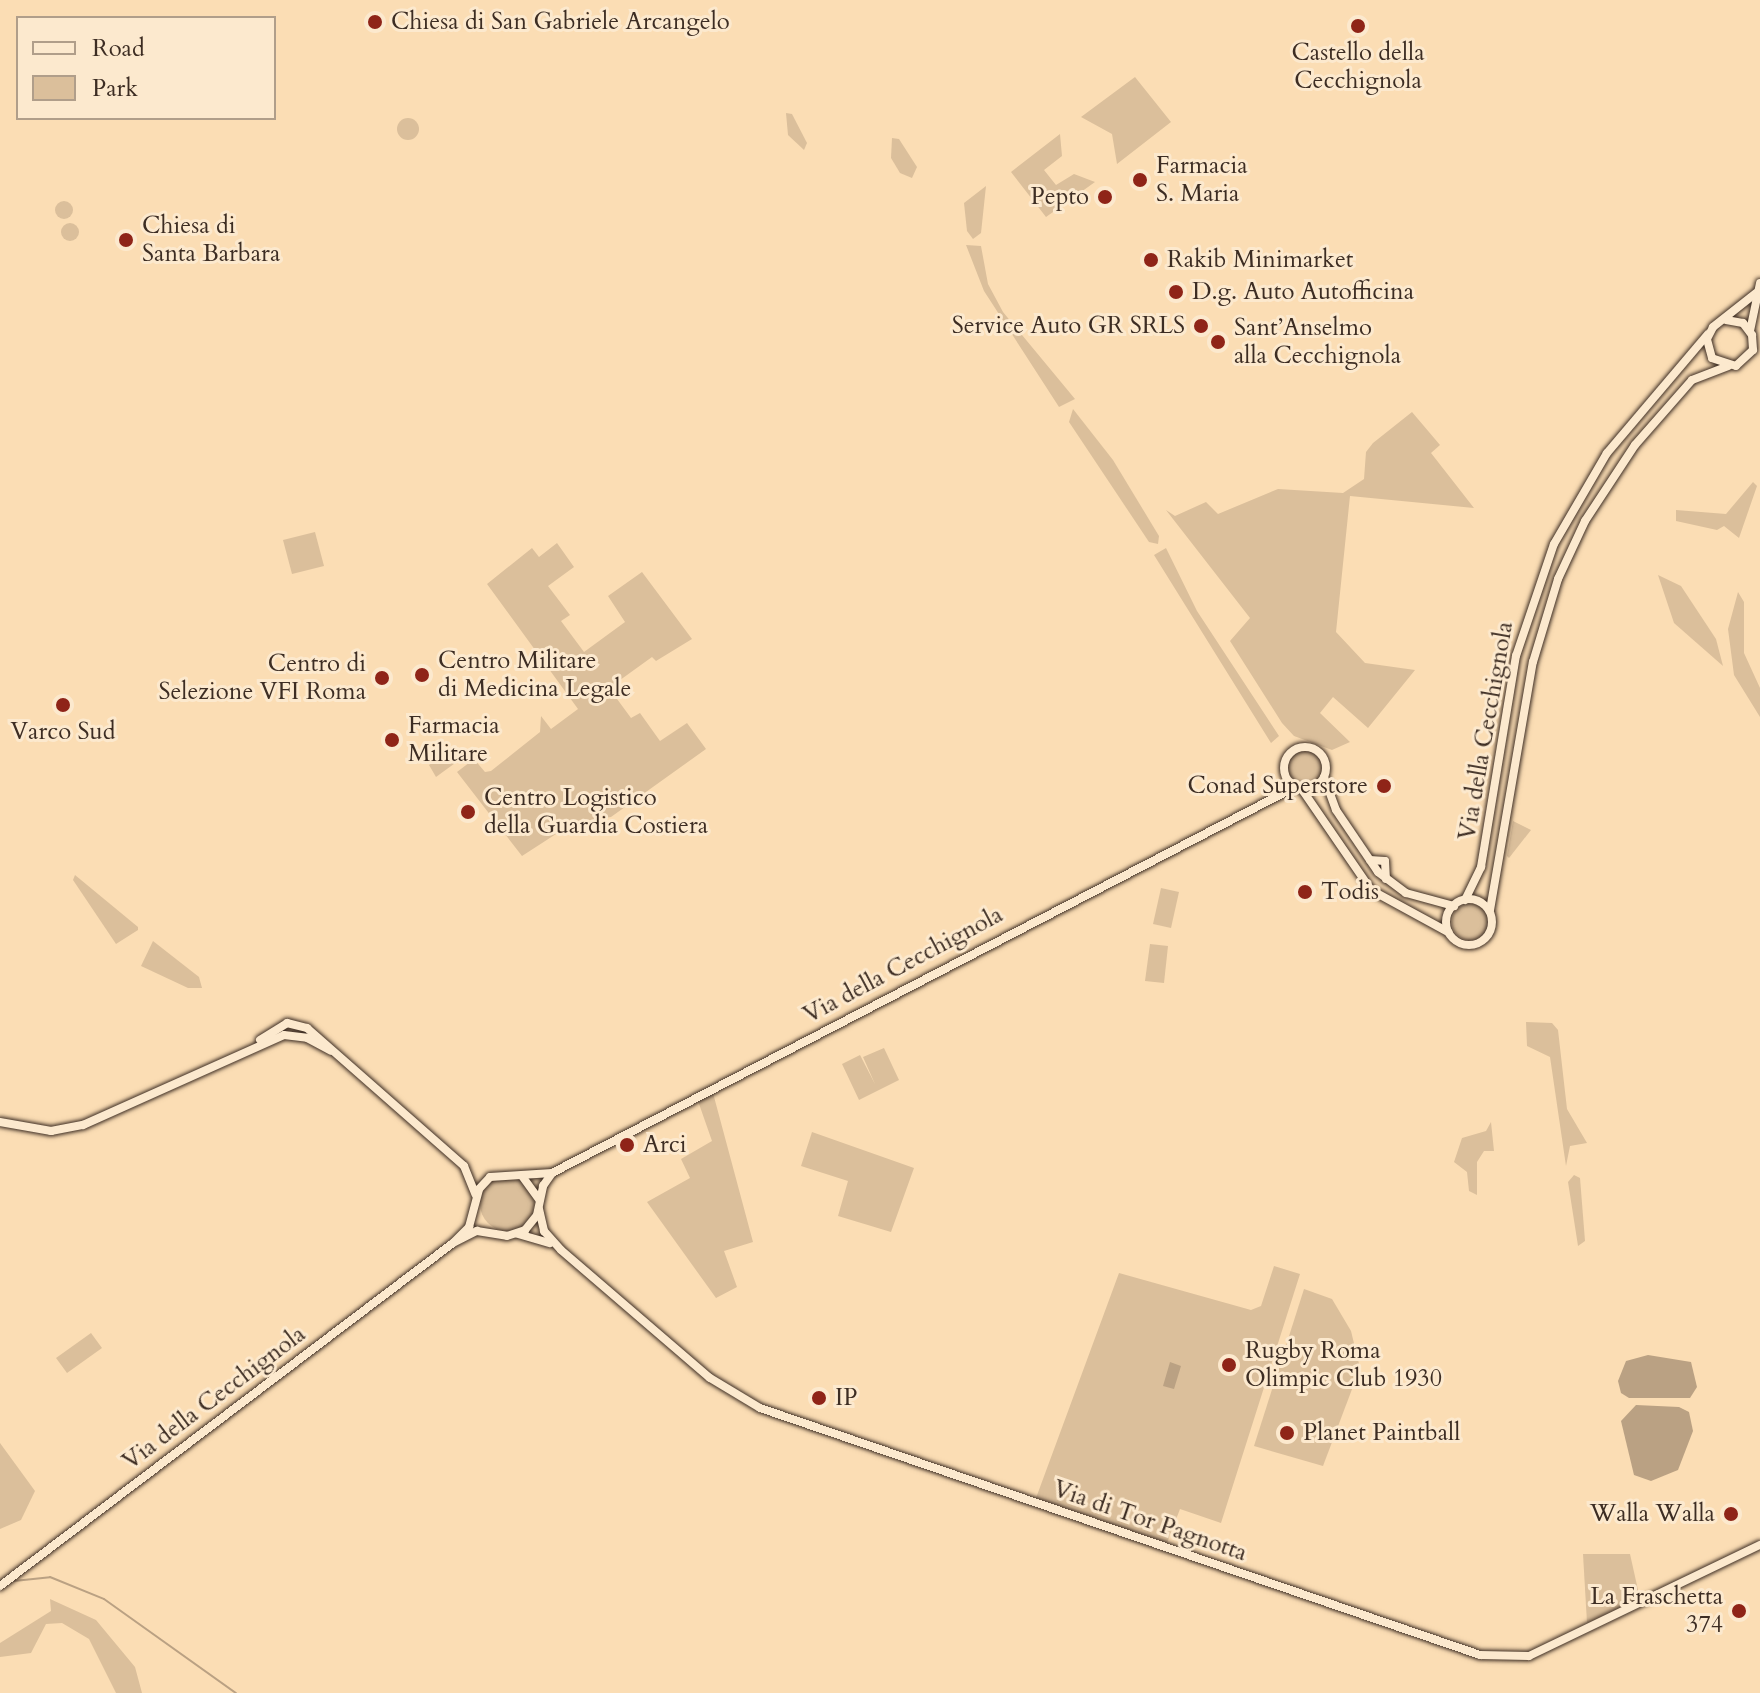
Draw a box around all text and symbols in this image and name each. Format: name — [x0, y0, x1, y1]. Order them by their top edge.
place label: Chiesa di San Gabriele Arcangelo — [391, 8, 730, 36]
marker: Chiesa di San Gabriele Arcangelo — [366, 13, 384, 31]
legend — [16, 16, 276, 120]
marker: Castello della Cecchignola — [1349, 17, 1367, 35]
text: Road — [92, 32, 145, 65]
place label: Castello della Cecchignola — [1291, 39, 1425, 95]
text: Park — [92, 72, 138, 105]
place label: Farmacia S. Maria — [1156, 152, 1248, 208]
marker: Farmacia S. Maria — [1131, 171, 1149, 189]
place label: Pepto — [1031, 183, 1089, 211]
marker: Pepto — [1096, 188, 1114, 206]
place label: Chiesa di Santa Barbara — [142, 212, 280, 268]
marker: Chiesa di Santa Barbara — [117, 231, 135, 249]
place label: Rakib Minimarket — [1167, 246, 1353, 274]
marker: Rakib Minimarket — [1142, 251, 1160, 269]
place label: D.g. Auto Autofficina — [1192, 278, 1414, 306]
marker: D.g. Auto Autofficina — [1167, 283, 1185, 301]
place label: Service Auto GR SRLS — [952, 312, 1185, 340]
place label: Sant’Anselmo alla Cecchignola — [1234, 314, 1401, 370]
marker: Service Auto GR SRLS — [1192, 317, 1210, 335]
marker: Sant’Anselmo alla Cecchignola — [1209, 333, 1227, 351]
street label: Via della Cecchignola — [1453, 619, 1519, 843]
place label: Centro Militare di Medicina Legale — [438, 647, 631, 703]
place label: Centro di Selezione VFI Roma — [158, 650, 366, 706]
marker: Centro Militare di Medicina Legale — [413, 666, 431, 684]
marker: Centro di Selezione VFI Roma — [373, 669, 391, 687]
marker: Varco Sud — [54, 696, 72, 714]
place label: Farmacia Militare — [408, 712, 500, 768]
place label: Varco Sud — [10, 718, 116, 746]
marker: Farmacia Militare — [383, 731, 401, 749]
place label: Conad Superstore — [1188, 772, 1368, 800]
marker: Conad Superstore — [1375, 777, 1393, 795]
place label: Centro Logistico della Guardia Costiera — [484, 784, 708, 840]
marker: Centro Logistico della Guardia Costiera — [459, 803, 477, 821]
place label: Todis — [1321, 878, 1379, 906]
marker: Todis — [1296, 883, 1314, 901]
street label: Via della Cecchignola — [798, 900, 1008, 1030]
place label: Arci — [643, 1131, 687, 1159]
marker: Arci — [618, 1136, 636, 1154]
street label: Via della Cecchignola — [117, 1320, 311, 1476]
place label: Rugby Roma Olimpic Club 1930 — [1245, 1337, 1442, 1393]
marker: Rugby Roma Olimpic Club 1930 — [1220, 1356, 1238, 1374]
place label: IP — [835, 1384, 857, 1412]
marker: IP — [810, 1389, 828, 1407]
place label: Planet Paintball — [1303, 1419, 1460, 1447]
marker: Planet Paintball — [1278, 1424, 1296, 1442]
street label: Via di Tor Pagnotta — [1049, 1474, 1251, 1568]
place label: Walla Walla — [1590, 1500, 1715, 1528]
marker: Walla Walla — [1722, 1505, 1740, 1523]
place label: La Fraschetta 374 — [1590, 1583, 1723, 1639]
marker: La Fraschetta 374 — [1730, 1602, 1748, 1620]

